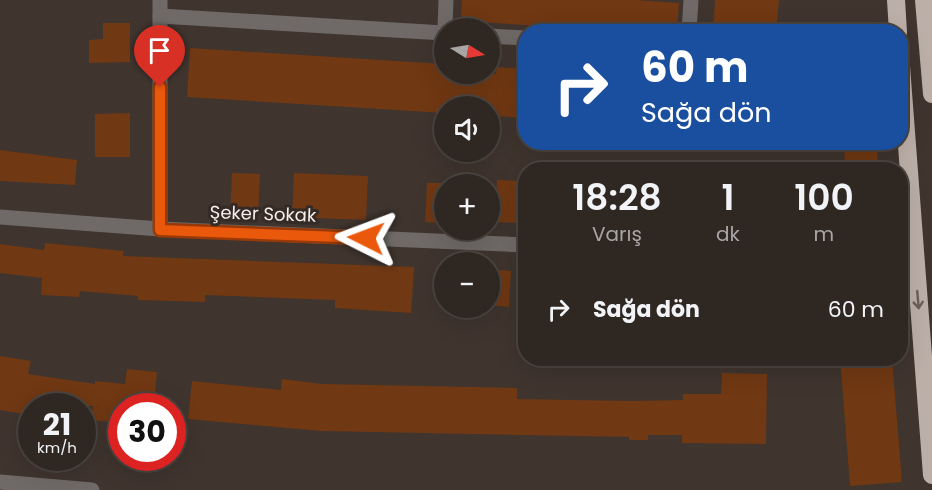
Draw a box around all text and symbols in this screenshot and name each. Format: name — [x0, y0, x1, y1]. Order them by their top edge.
north arrow — [434, 18, 500, 84]
map controls — [434, 18, 500, 318]
pin — [134, 25, 185, 87]
icon: arrive — [143, 34, 176, 67]
text: 60 m — [641, 38, 749, 97]
icon: right — [542, 48, 620, 126]
text: Sağa dön — [641, 94, 772, 131]
button: sound — [434, 96, 500, 162]
text: 18:28 — [572, 172, 662, 223]
text: 1 — [721, 172, 734, 223]
text: 100 — [794, 172, 854, 223]
button: + — [434, 174, 500, 240]
street label: Şeker Sokak — [209, 199, 317, 228]
position arrow — [334, 206, 398, 270]
text: Varış — [592, 220, 642, 248]
text: dk — [716, 220, 740, 248]
text: m — [814, 220, 834, 248]
button: − — [434, 252, 500, 318]
one-way arrow — [913, 290, 924, 309]
icon: right — [542, 293, 575, 326]
text: Sağa dön — [593, 294, 700, 325]
text: 60 m — [828, 294, 884, 325]
speed limit sign: 30 — [108, 393, 186, 471]
text: 21 — [43, 403, 71, 446]
text: km/h — [37, 437, 77, 458]

